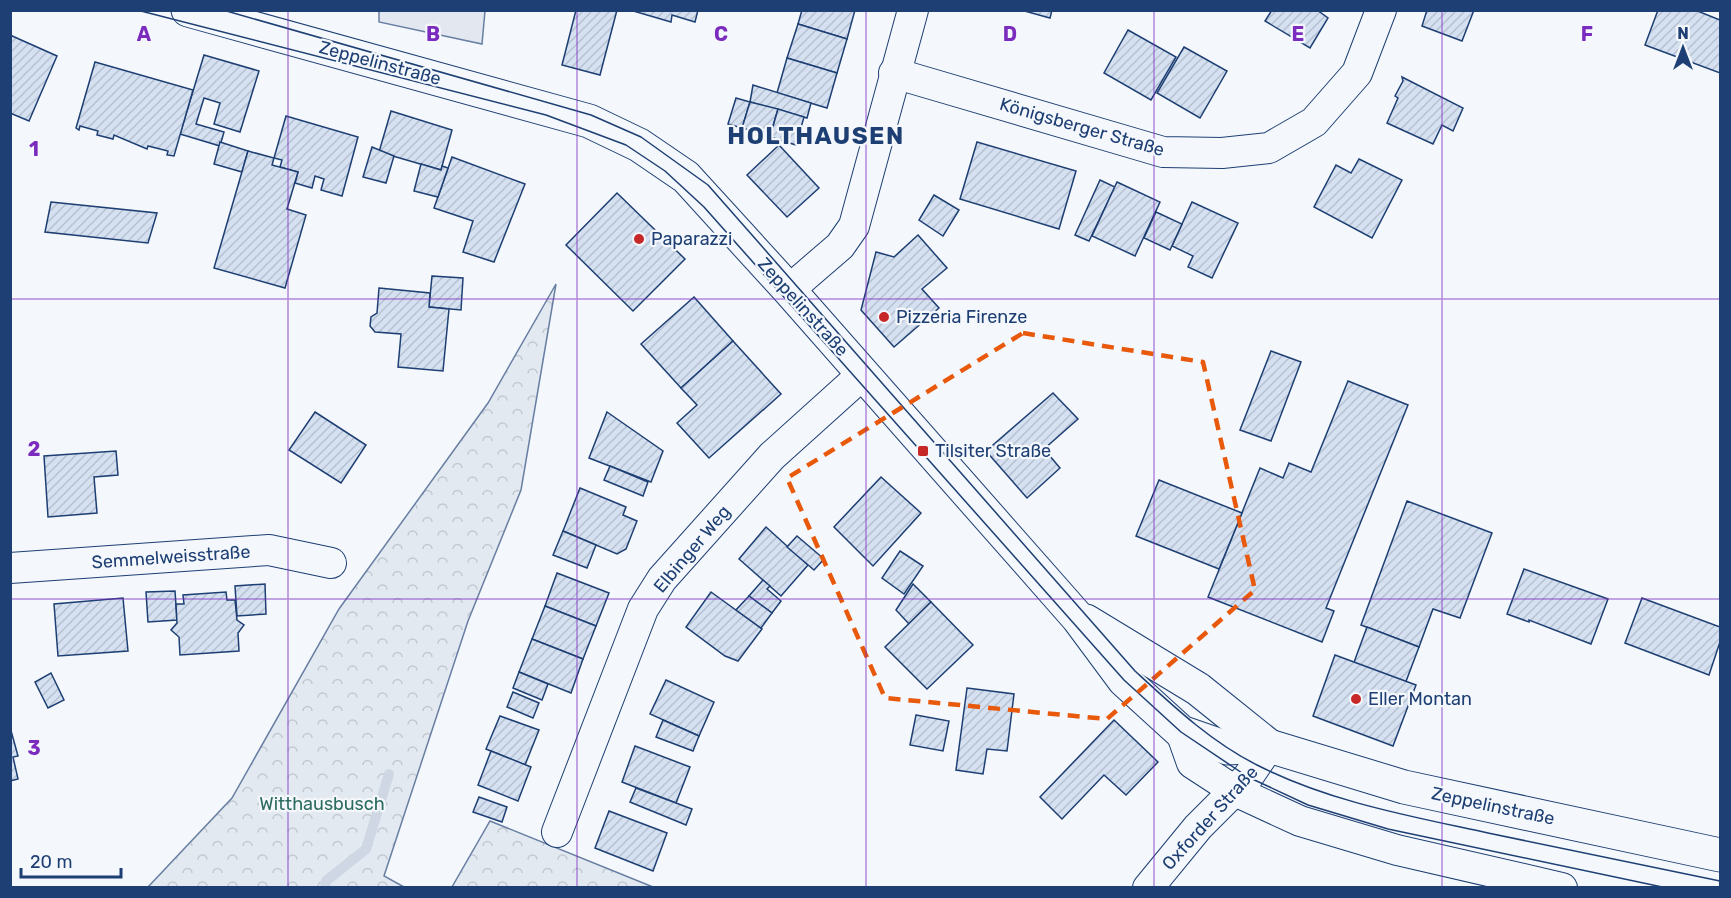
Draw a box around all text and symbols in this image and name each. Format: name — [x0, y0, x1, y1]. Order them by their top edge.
north arrow — [1653, 18, 1713, 78]
text: A — [137, 22, 152, 46]
text: B — [426, 22, 440, 46]
text: C — [714, 22, 728, 46]
text: D — [1003, 22, 1017, 46]
text: E — [1292, 22, 1304, 46]
text: F — [1581, 22, 1593, 46]
text: N — [1677, 24, 1689, 43]
street label: Zeppelinstraße — [317, 36, 443, 90]
street label: Königsberger Straße — [997, 93, 1167, 161]
district label: HOLTHAUSEN — [727, 122, 905, 150]
text: 1 — [29, 137, 39, 161]
place label: Paparazzi — [651, 228, 732, 250]
marker: Paparazzi — [632, 232, 646, 246]
street label: Zeppelinstraße — [753, 253, 853, 361]
place label: Pizzeria Firenze — [896, 306, 1027, 328]
marker: Pizzeria Firenze — [877, 310, 891, 324]
text: 2 — [28, 437, 41, 461]
place label: Tilsiter Straße — [935, 440, 1051, 462]
marker: Tilsiter Straße — [916, 444, 930, 458]
street label: Elbinger Weg — [649, 501, 735, 597]
street label: Semmelweisstraße — [91, 540, 251, 574]
place label: Eller Montan — [1368, 688, 1472, 710]
marker: Eller Montan — [1349, 692, 1363, 706]
text: 3 — [27, 736, 41, 760]
street label: Oxforder Straße — [1157, 761, 1263, 875]
street label: Zeppelinstraße — [1429, 782, 1557, 830]
park label: Witthausbusch — [259, 793, 385, 815]
scale bar — [21, 841, 122, 879]
text: 20 m — [30, 851, 72, 873]

